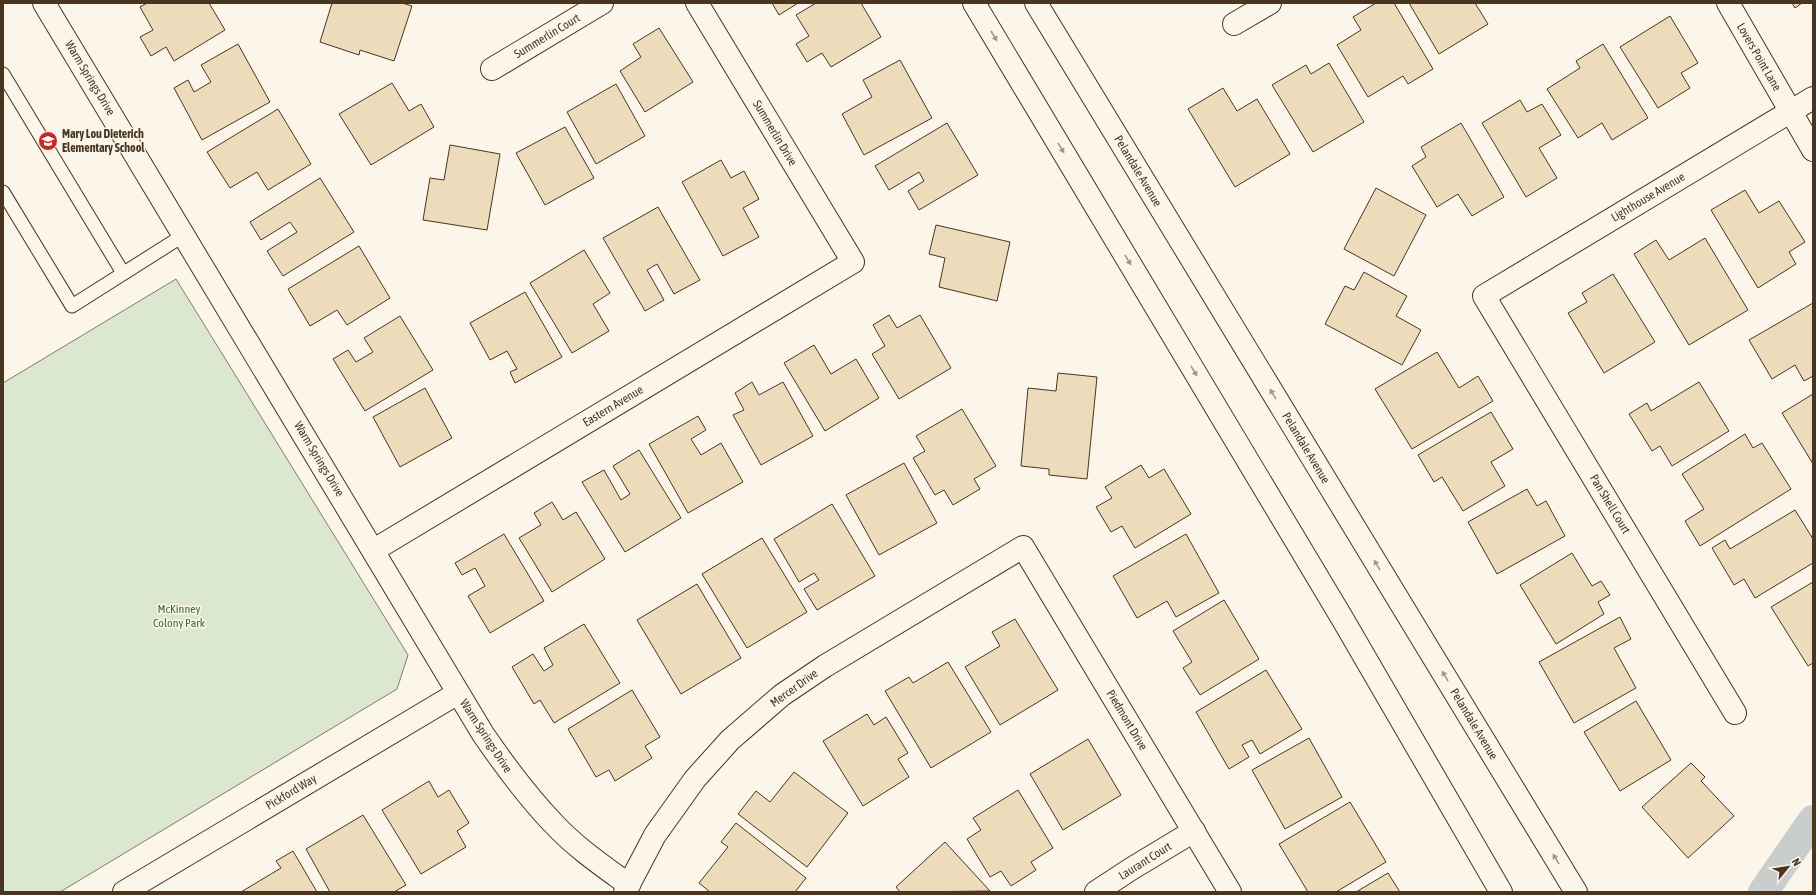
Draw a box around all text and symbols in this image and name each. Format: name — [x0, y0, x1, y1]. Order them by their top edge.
street label: Summerlin Court — [512, 11, 583, 61]
street label: Lovers Point Lane — [1734, 20, 1784, 94]
one-way arrow — [991, 30, 998, 42]
street label: Warm Springs Drive — [62, 38, 118, 118]
street label: Summerlin Drive — [750, 98, 800, 168]
place label: Mary Lou Dieterich Elementary School — [62, 127, 145, 155]
school or university icon: Mary Lou Dieterich Elementary School — [37, 130, 59, 152]
street label: Pelandale Avenue — [1111, 133, 1165, 209]
one-way arrow — [1057, 143, 1065, 153]
street label: Lighthouse Avenue — [1609, 169, 1687, 225]
one-way arrow — [1124, 254, 1131, 266]
one-way arrow — [1191, 365, 1198, 377]
street label: Eastern Avenue — [580, 383, 646, 429]
one-way arrow — [1270, 388, 1277, 400]
street label: Pelandale Avenue — [1279, 410, 1333, 486]
street label: Warm Springs Drive — [291, 419, 347, 499]
street label: Pan Shell Court — [1587, 472, 1633, 537]
one-way arrow — [1374, 559, 1381, 571]
park label: McKinney Colony Park — [153, 602, 206, 630]
street label: Mercer Drive — [767, 666, 821, 710]
one-way arrow — [1441, 670, 1448, 682]
street label: Pelandale Avenue — [1447, 686, 1501, 762]
street label: Piedmont Drive — [1103, 687, 1151, 753]
street label: Warm Springs Drive — [457, 697, 515, 775]
street label: Pickford Way — [263, 771, 319, 813]
street label: Laurant Court — [1116, 839, 1174, 883]
north arrow — [1768, 847, 1808, 887]
one-way arrow — [1552, 853, 1559, 865]
text: N — [1790, 856, 1803, 868]

